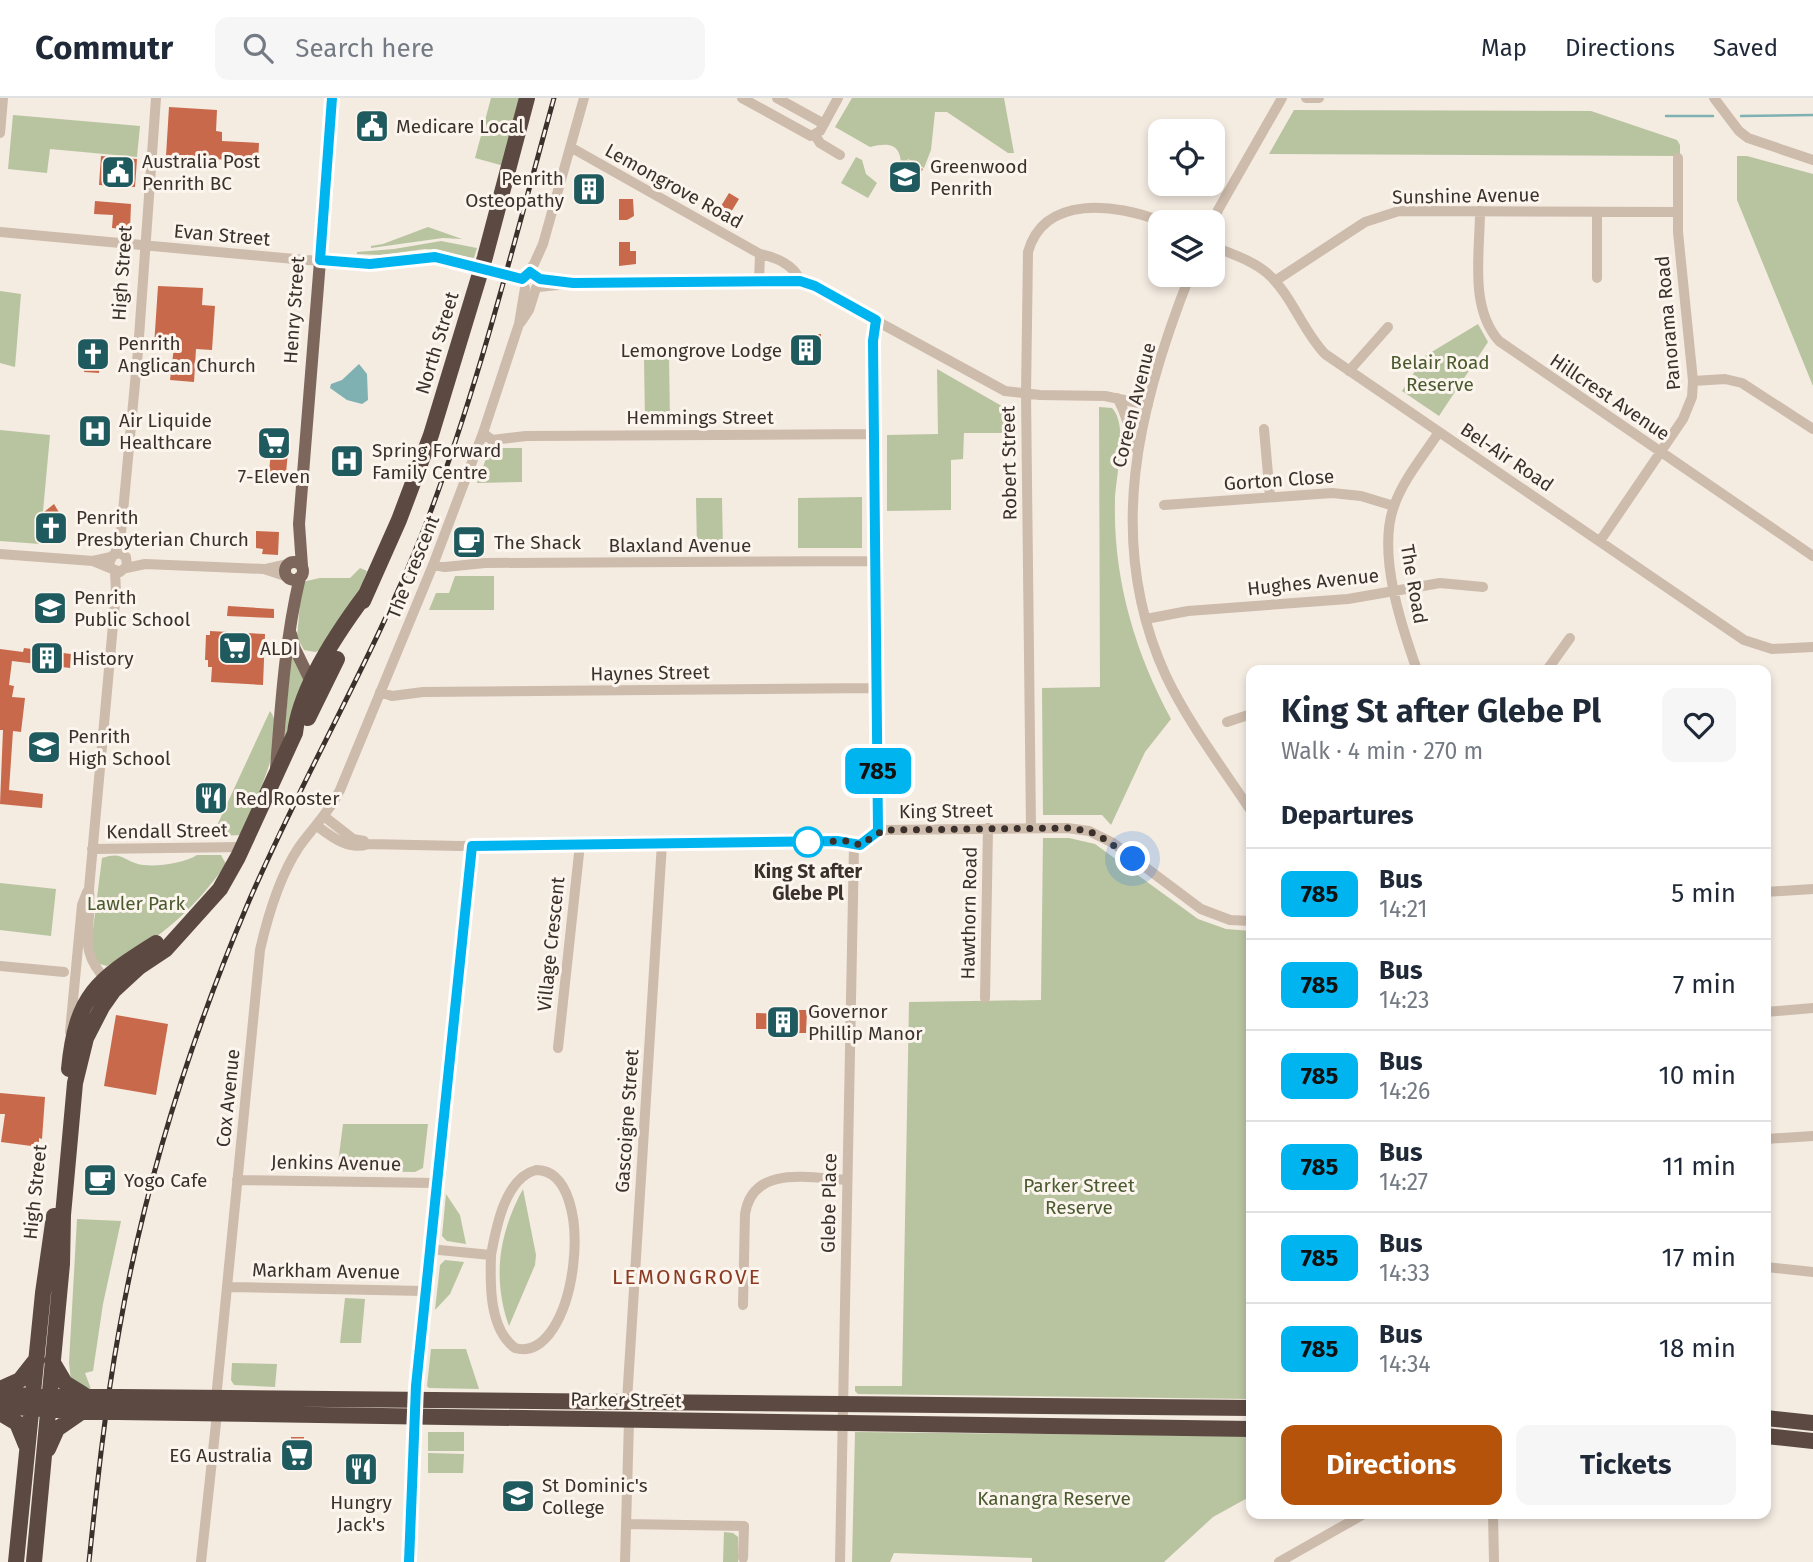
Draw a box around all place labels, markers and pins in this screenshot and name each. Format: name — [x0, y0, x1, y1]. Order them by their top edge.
public building icon: Medicare Local — [353, 107, 391, 145]
place label: Medicare Local — [396, 115, 524, 138]
place label: Australia Post Penrith BC — [142, 150, 260, 195]
public building icon: Australia Post Penrith BC — [99, 153, 137, 191]
place label: Greenwood Penrith — [930, 155, 1028, 200]
school or university icon: Greenwood Penrith — [886, 158, 924, 196]
place label: Penrith Osteopathy — [465, 167, 565, 212]
building icon: Penrith Osteopathy — [570, 170, 608, 208]
building icon: Lemongrove Lodge — [787, 331, 825, 369]
place label: Penrith Anglican Church — [118, 332, 256, 377]
church icon: Penrith Anglican Church — [74, 335, 112, 373]
place label: Lemongrove Lodge — [620, 339, 782, 362]
place label: Air Liquide Healthcare — [119, 409, 212, 454]
hospital icon: Air Liquide Healthcare — [76, 412, 114, 450]
supermarket icon: 7-Eleven — [255, 424, 293, 462]
place label: Spring Forward Family Centre — [372, 439, 501, 484]
hospital icon: Spring Forward Family Centre — [328, 442, 366, 480]
place label: 7-Eleven — [238, 465, 310, 488]
place label: Penrith Presbyterian Church — [76, 506, 249, 551]
church icon: Penrith Presbyterian Church — [32, 509, 70, 547]
cafe icon: The Shack — [450, 523, 488, 561]
place label: The Shack — [494, 531, 581, 554]
place label: Penrith Public School — [74, 586, 191, 631]
school or university icon: Penrith Public School — [31, 589, 69, 627]
supermarket icon: ALDI — [216, 629, 254, 667]
place label: ALDI — [260, 637, 298, 660]
building icon: History — [28, 639, 66, 677]
place label: History — [72, 647, 134, 670]
place label: Penrith High School — [68, 725, 171, 770]
school or university icon: Penrith High School — [25, 728, 63, 766]
restaurant icon: Red Rooster — [192, 779, 230, 817]
place label: Red Rooster — [235, 787, 340, 810]
marker: King St after Glebe Pl — [793, 827, 823, 857]
place label: King St after Glebe Pl — [754, 860, 863, 905]
place label: Governor Phillip Manor — [808, 1000, 923, 1045]
building icon: Governor Phillip Manor — [764, 1003, 802, 1041]
cafe icon: Yogo Cafe — [81, 1161, 119, 1199]
place label: Yogo Cafe — [124, 1169, 207, 1192]
supermarket icon: EG Australia — [278, 1436, 316, 1474]
place label: EG Australia — [169, 1444, 272, 1467]
restaurant icon: Hungry Jack's — [342, 1450, 380, 1488]
place label: St Dominic's College — [542, 1474, 648, 1519]
school or university icon: St Dominic's College — [499, 1477, 537, 1515]
place label: Hungry Jack's — [330, 1491, 392, 1536]

